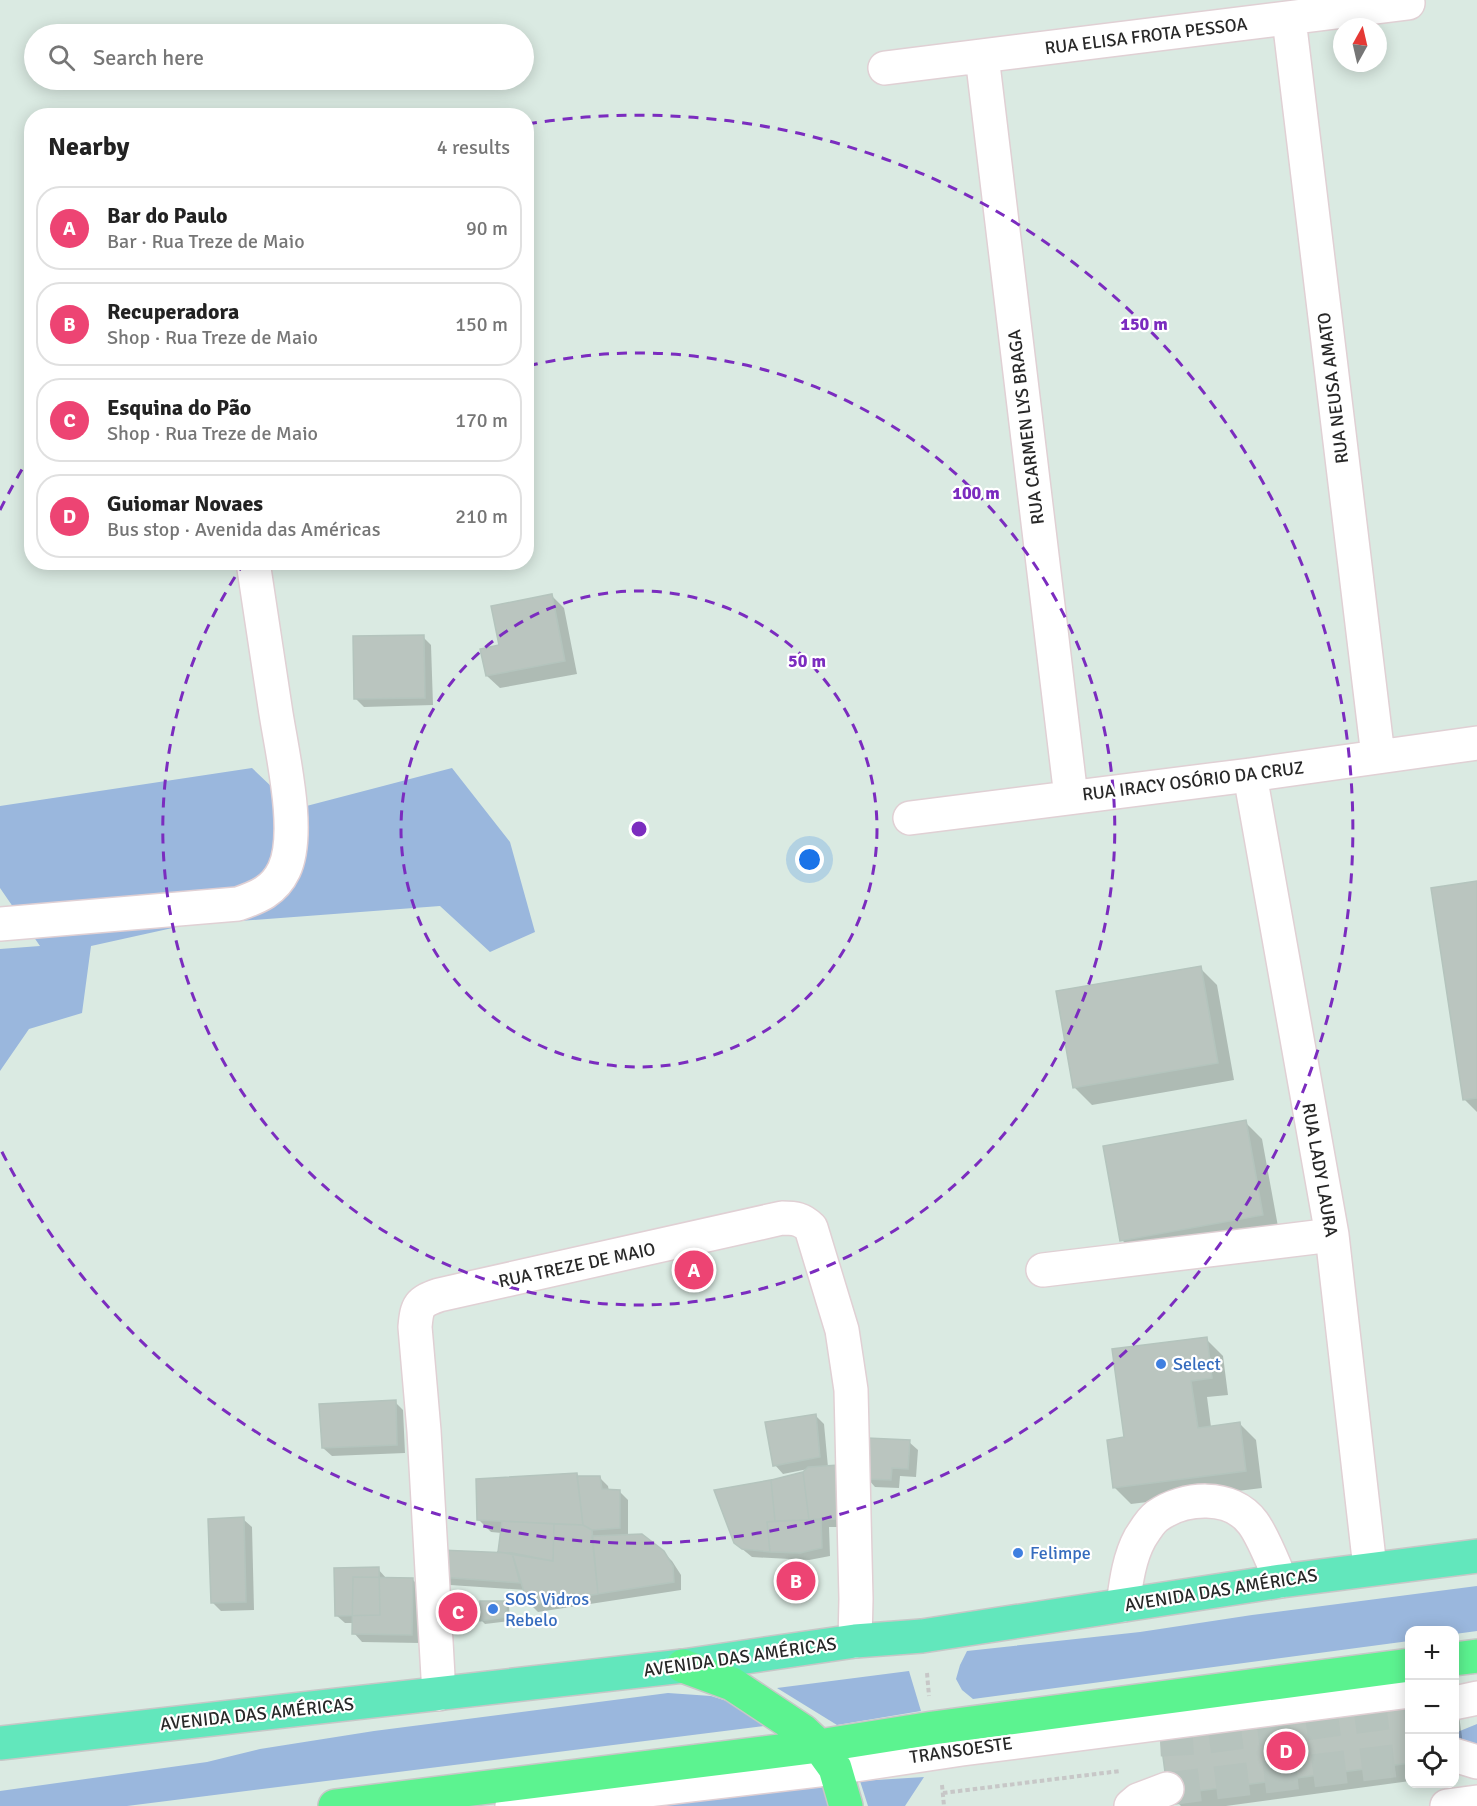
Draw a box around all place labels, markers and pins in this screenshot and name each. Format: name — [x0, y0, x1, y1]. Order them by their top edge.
centre of rings — [629, 819, 649, 839]
pin: A — [674, 1248, 714, 1292]
place label: Select — [1173, 1353, 1221, 1375]
marker: Select — [1154, 1357, 1168, 1371]
place label: Felimpe — [1030, 1542, 1091, 1564]
marker: Felimpe — [1011, 1546, 1025, 1560]
pin: B — [776, 1558, 816, 1604]
place label: SOS Vidros Rebelo — [505, 1588, 589, 1631]
pin: C — [438, 1590, 478, 1634]
marker: SOS Vidros Rebelo — [486, 1602, 500, 1616]
pin: D — [1266, 1728, 1306, 1774]

